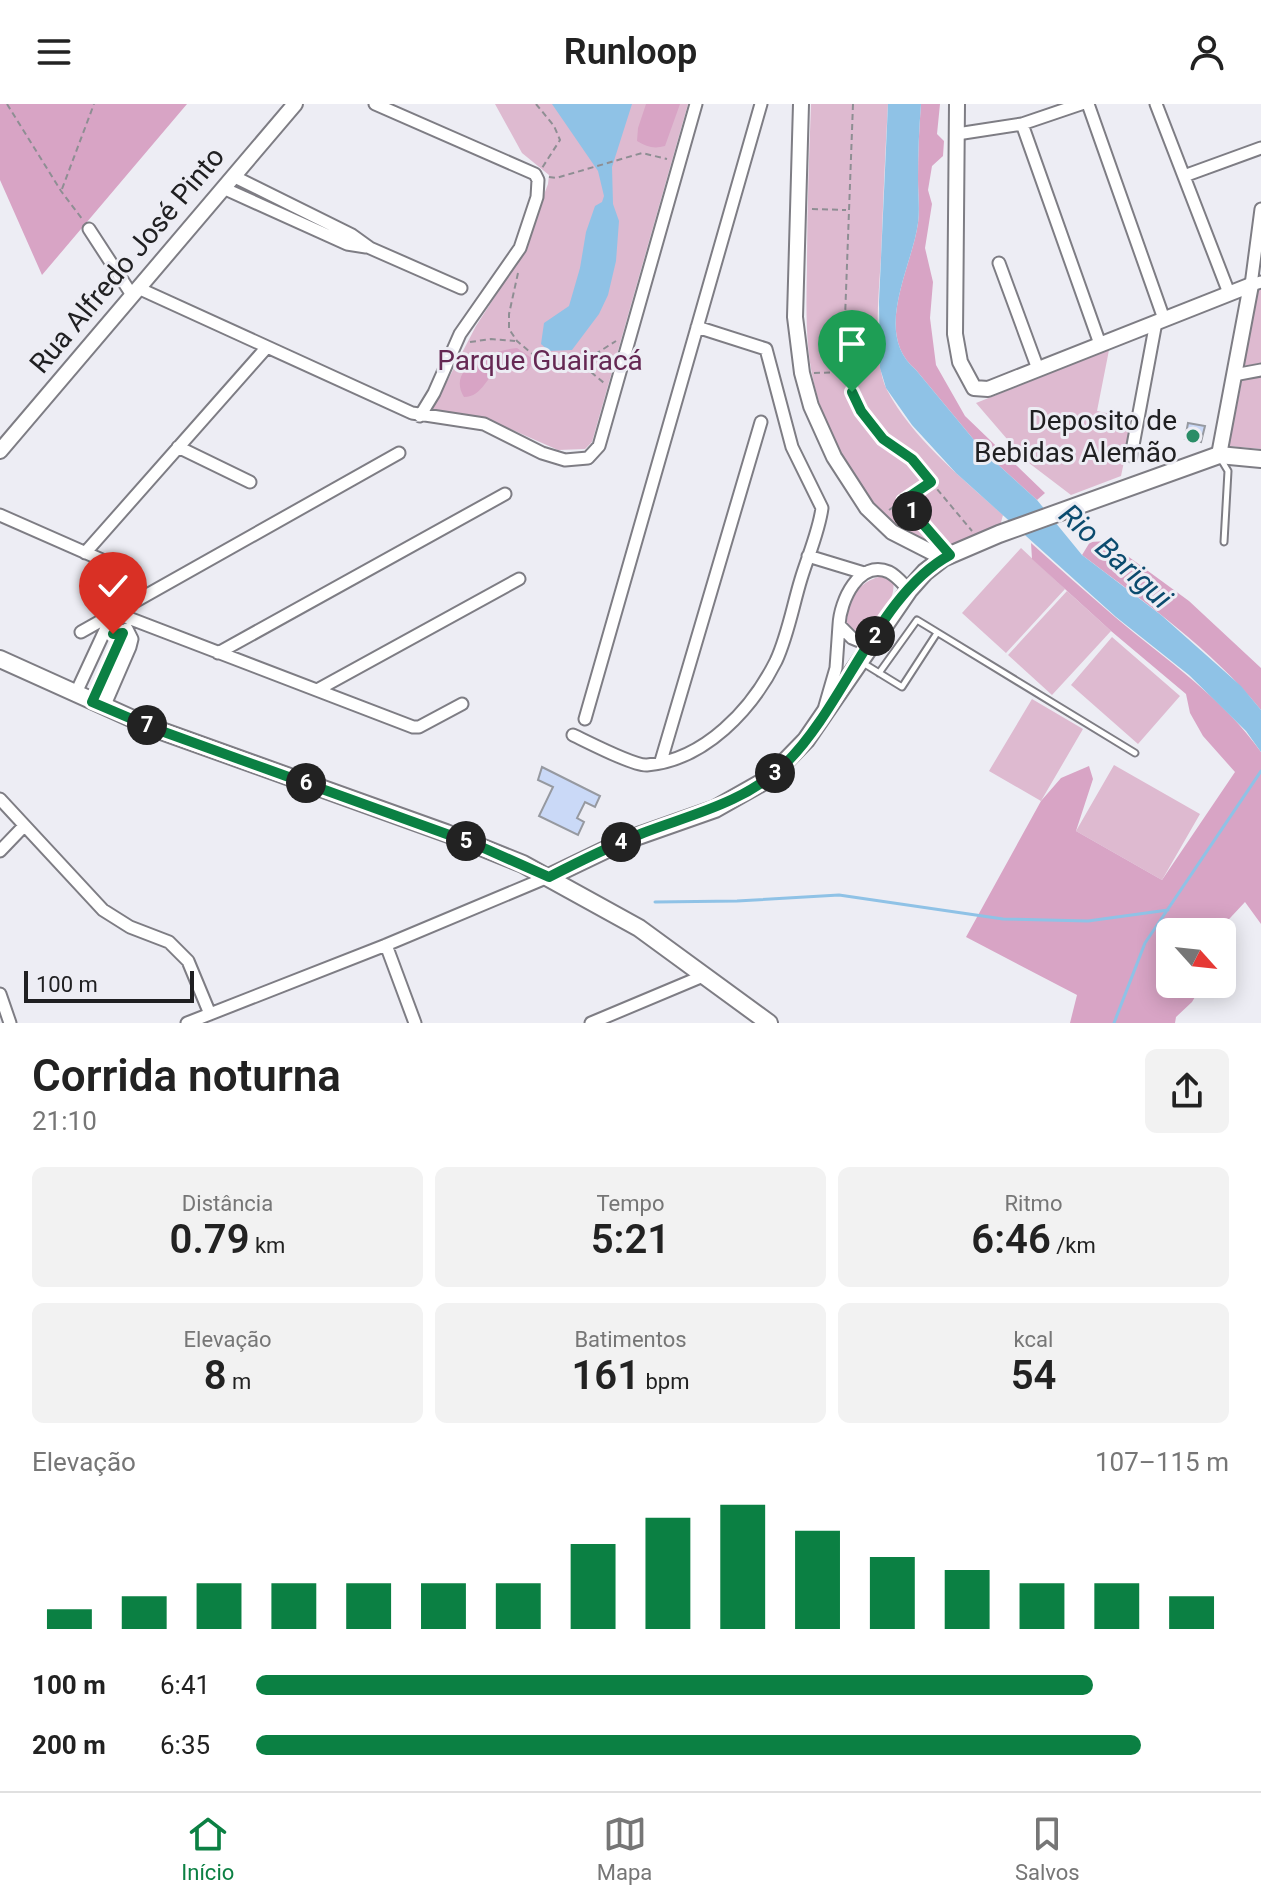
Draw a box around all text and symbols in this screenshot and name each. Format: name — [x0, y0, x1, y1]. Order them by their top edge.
icon: menu — [32, 30, 76, 74]
icon: person — [1185, 30, 1229, 74]
text: Runloop — [564, 31, 697, 73]
street label: Rua Alfredo José Pinto — [23, 140, 231, 380]
pin — [818, 310, 886, 392]
icon: arrive — [830, 322, 874, 366]
park label: Parque Guairacá — [437, 344, 643, 377]
place label: Deposito de Bebidas Alemão — [974, 404, 1177, 469]
marker: Deposito de Bebidas Alemão — [1184, 427, 1202, 445]
pin: 1 — [892, 491, 932, 531]
water label: Rio Barigui — [1053, 496, 1180, 616]
text: 1 — [906, 498, 918, 523]
pin — [79, 552, 147, 634]
icon: check — [91, 564, 135, 608]
pin: 2 — [855, 616, 895, 656]
text: 2 — [869, 623, 881, 648]
pin: 7 — [127, 705, 167, 745]
text: 7 — [141, 712, 153, 737]
pin: 3 — [755, 753, 795, 793]
text: 3 — [769, 760, 781, 785]
pin: 6 — [286, 763, 326, 803]
text: 6 — [300, 770, 312, 795]
pin: 5 — [446, 821, 486, 861]
pin: 4 — [601, 822, 641, 862]
text: 5 — [460, 828, 472, 853]
text: 4 — [615, 829, 627, 854]
north arrow — [1156, 918, 1236, 998]
map controls — [1156, 918, 1236, 998]
scale bar — [24, 967, 194, 1003]
text: 100 m — [36, 972, 98, 997]
button: share — [1145, 1049, 1229, 1133]
text: Corrida noturna — [32, 1050, 341, 1102]
text: 21:10 — [32, 1106, 97, 1136]
text: Distância — [182, 1191, 273, 1216]
text: Tempo — [597, 1191, 664, 1216]
text: Ritmo — [1005, 1191, 1062, 1216]
text: 0.79 — [170, 1216, 250, 1263]
text: 5:21 — [591, 1216, 670, 1263]
text: 6:46 — [971, 1216, 1051, 1263]
text: km — [250, 1233, 285, 1258]
text: /km — [1051, 1233, 1096, 1258]
text: Elevação — [184, 1327, 271, 1352]
text: Batimentos — [574, 1327, 687, 1352]
text: kcal — [1014, 1327, 1053, 1352]
text: 8 — [204, 1352, 227, 1399]
text: 161 — [571, 1352, 640, 1399]
text: 54 — [1011, 1352, 1056, 1399]
text: m — [227, 1369, 251, 1394]
text: bpm — [640, 1369, 690, 1394]
text: Elevação — [32, 1447, 136, 1477]
text: 107–115 m — [1095, 1447, 1229, 1477]
text: 100 m — [32, 1670, 106, 1700]
text: 6:41 — [160, 1670, 210, 1700]
text: 200 m — [32, 1730, 106, 1760]
text: 6:35 — [160, 1730, 210, 1760]
tab: Início — [181, 1812, 234, 1885]
tab: Mapa — [597, 1812, 652, 1885]
tab: Salvos — [1015, 1812, 1080, 1885]

